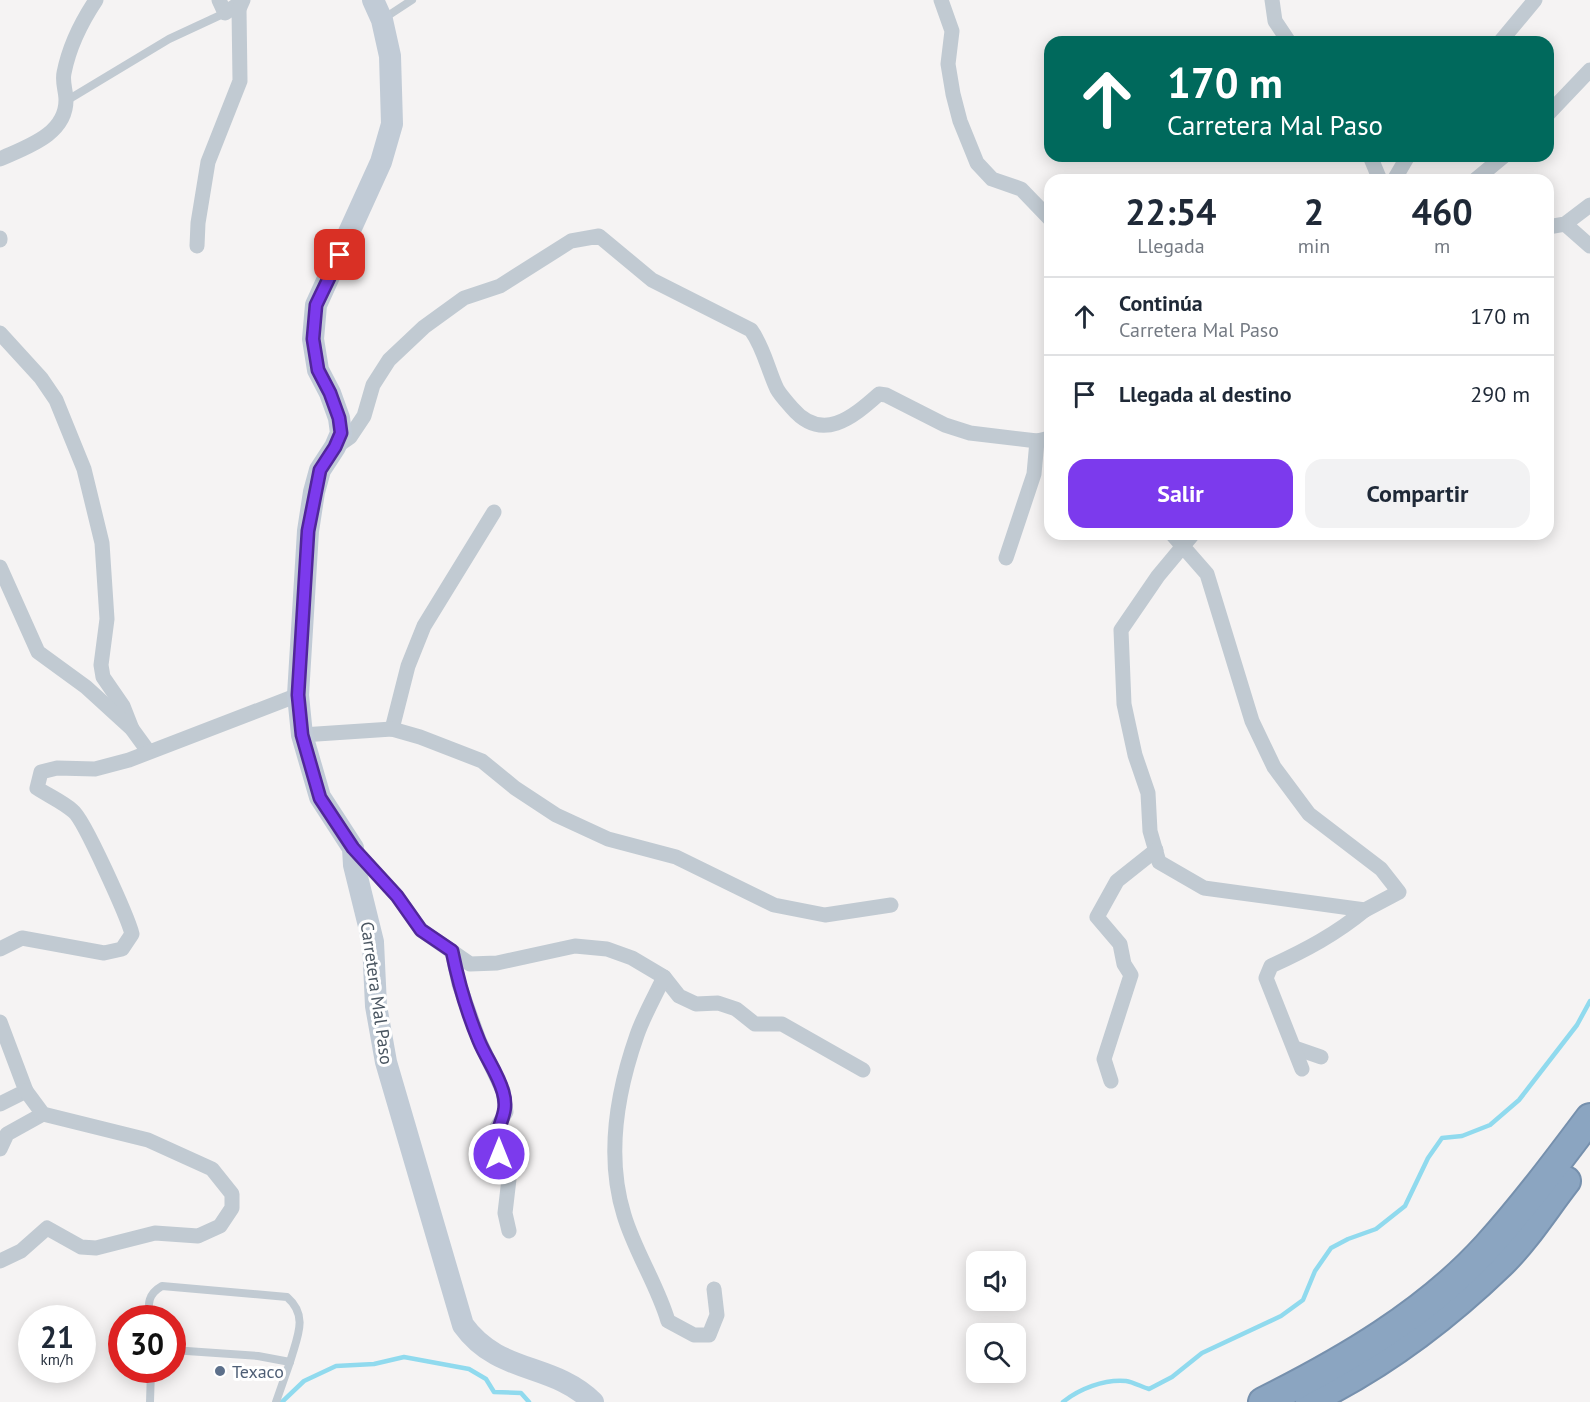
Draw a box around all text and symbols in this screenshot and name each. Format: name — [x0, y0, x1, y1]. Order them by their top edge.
text: 170 m — [1167, 55, 1283, 110]
icon: ahead — [1068, 60, 1146, 138]
text: Carretera Mal Paso — [1167, 108, 1383, 142]
text: 22:54 — [1125, 188, 1217, 235]
text: 2 — [1304, 188, 1324, 235]
text: 460 — [1412, 188, 1473, 235]
pin — [314, 229, 365, 280]
text: Llegada — [1137, 233, 1205, 259]
text: min — [1298, 233, 1330, 259]
text: m — [1434, 233, 1450, 259]
icon: arrive — [323, 238, 356, 271]
text: Continúa — [1119, 289, 1203, 317]
icon: ahead — [1068, 300, 1101, 333]
text: 170 m — [1470, 302, 1530, 330]
text: Carretera Mal Paso — [1119, 317, 1279, 343]
icon: arrive — [1068, 378, 1101, 411]
text: Llegada al destino — [1119, 380, 1292, 408]
text: 290 m — [1470, 380, 1530, 408]
button: Salir — [1068, 459, 1293, 528]
button: Compartir — [1305, 459, 1530, 528]
street label: Carretera Mal Paso — [356, 920, 398, 1066]
position arrow — [467, 1122, 531, 1186]
map controls — [966, 1251, 1026, 1383]
button: sound — [966, 1251, 1026, 1311]
speed limit sign: 30 — [108, 1305, 186, 1383]
text: 21 — [40, 1317, 74, 1356]
button: search — [966, 1323, 1026, 1383]
text: km/h — [41, 1350, 73, 1369]
place label: Texaco — [232, 1360, 284, 1383]
marker: Texaco — [213, 1364, 227, 1378]

